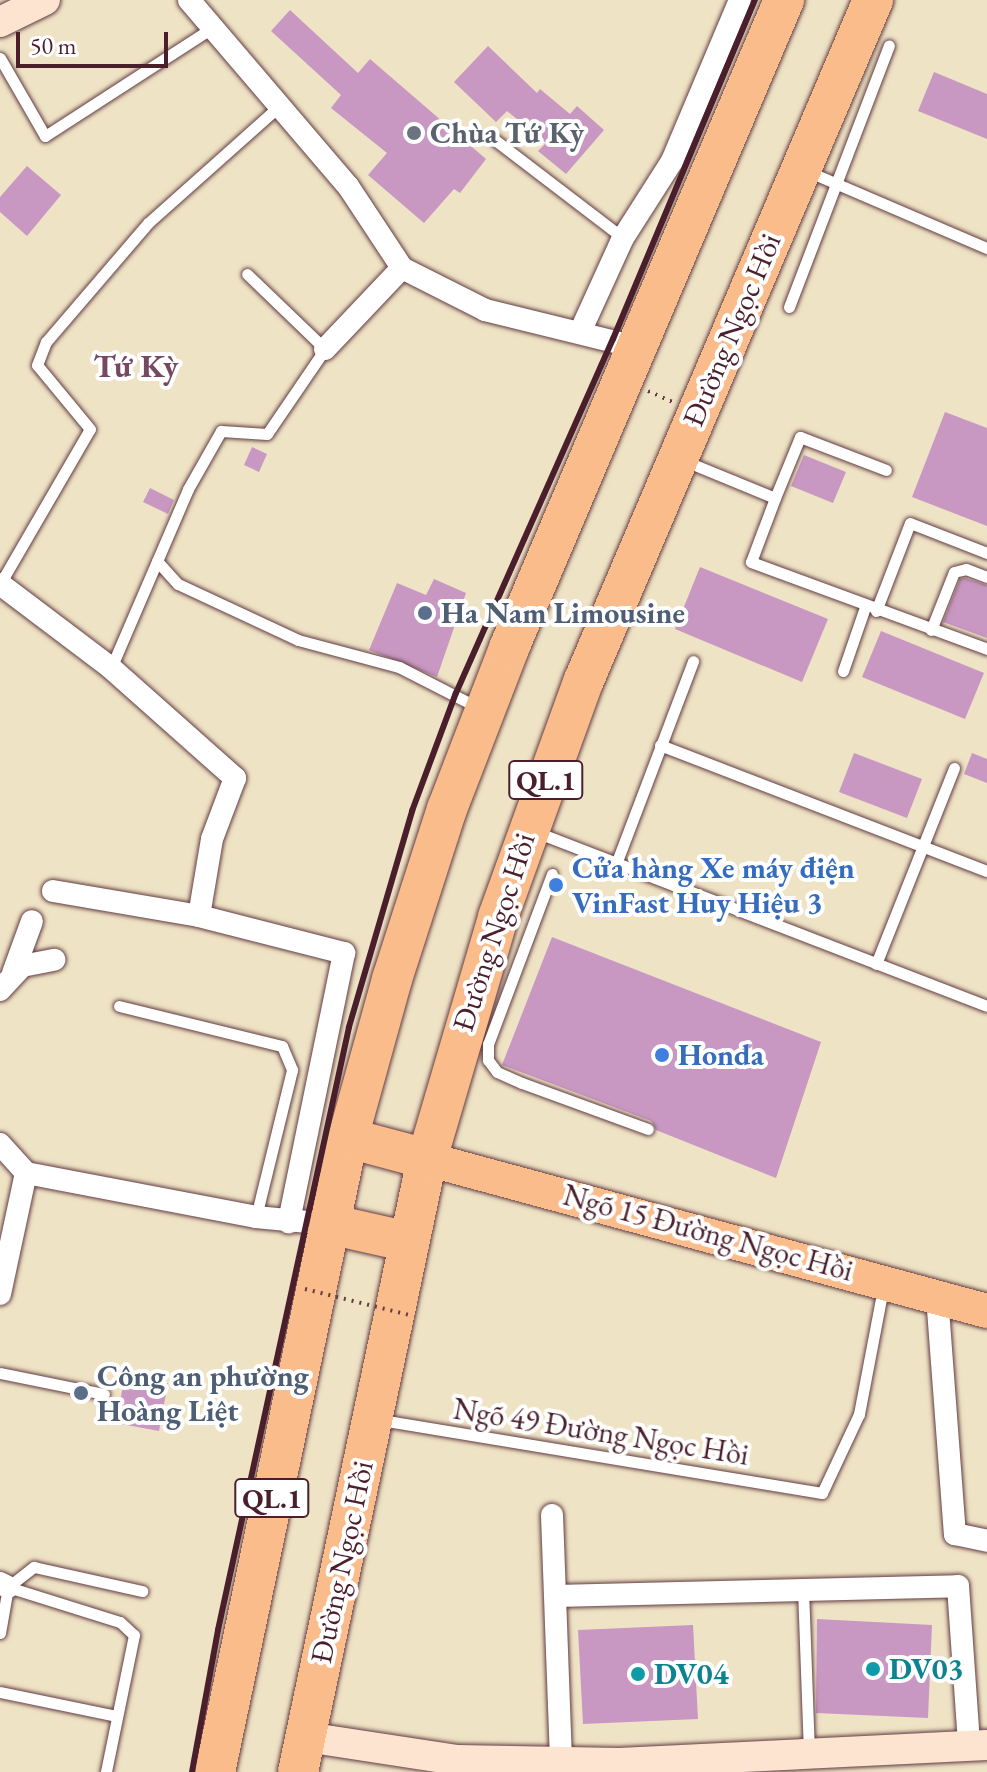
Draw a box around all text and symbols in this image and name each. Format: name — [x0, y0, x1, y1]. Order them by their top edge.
scale bar — [20, 16, 172, 66]
text: 50 m — [30, 30, 77, 61]
place label: Chùa Tứ Kỳ — [430, 115, 584, 151]
marker: Chùa Tứ Kỳ — [405, 124, 423, 142]
street label: Đường Ngọc Hồi — [675, 228, 789, 432]
district label: Tứ Kỳ — [94, 347, 178, 385]
place label: Ha Nam Limousine — [441, 595, 685, 631]
marker: Ha Nam Limousine — [416, 604, 434, 622]
road number: QL.1 — [508, 756, 584, 804]
street label: Đường Ngọc Hồi — [445, 829, 543, 1035]
place label: Cửa hàng Xe máy điện VinFast Huy Hiệu 3 — [572, 850, 855, 920]
marker: Cửa hàng Xe máy điện VinFast Huy Hiệu 3 — [547, 876, 565, 894]
place label: Honda — [678, 1037, 764, 1073]
marker: Honda — [653, 1046, 671, 1064]
street label: Ngõ 15 Đường Ngọc Hồi — [559, 1177, 857, 1289]
place label: Công an phường Hoàng Liệt — [97, 1358, 309, 1428]
marker: Công an phường Hoàng Liệt — [72, 1384, 90, 1402]
street label: Ngõ 49 Đường Ngọc Hồi — [451, 1391, 751, 1473]
street label: Đường Ngọc Hồi — [303, 1458, 381, 1666]
road number: QL.1 — [234, 1474, 310, 1522]
place label: DV03 — [889, 1651, 964, 1687]
place label: DV04 — [654, 1656, 729, 1692]
marker: DV03 — [864, 1660, 882, 1678]
marker: DV04 — [629, 1665, 647, 1683]

